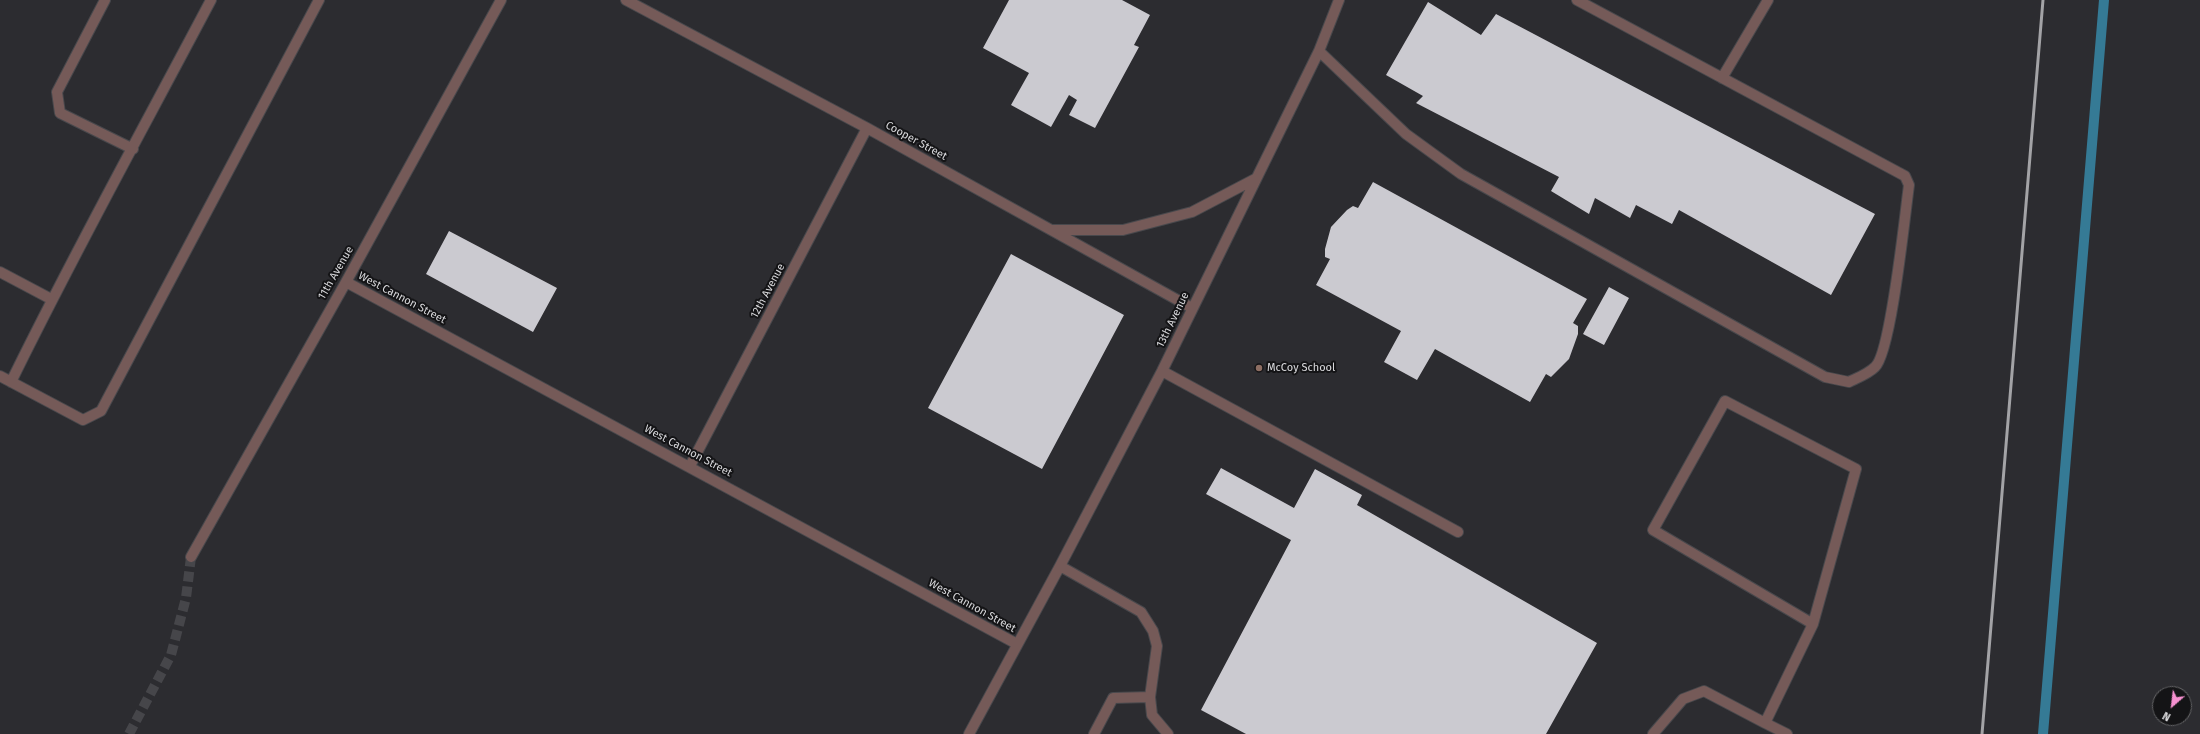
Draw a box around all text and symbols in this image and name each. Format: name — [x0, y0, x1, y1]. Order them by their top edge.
street label: Cooper Street — [883, 119, 949, 163]
street label: 11th Avenue — [315, 244, 357, 302]
street label: 12th Avenue — [748, 261, 788, 321]
street label: West Cannon Street — [356, 269, 448, 327]
street label: 13th Avenue — [1154, 290, 1192, 350]
place label: McCoy School — [1267, 361, 1335, 375]
marker: McCoy School — [1254, 363, 1264, 373]
street label: West Cannon Street — [642, 422, 734, 480]
street label: West Cannon Street — [926, 577, 1018, 635]
north arrow — [2152, 686, 2192, 726]
text: N — [2160, 709, 2173, 724]

